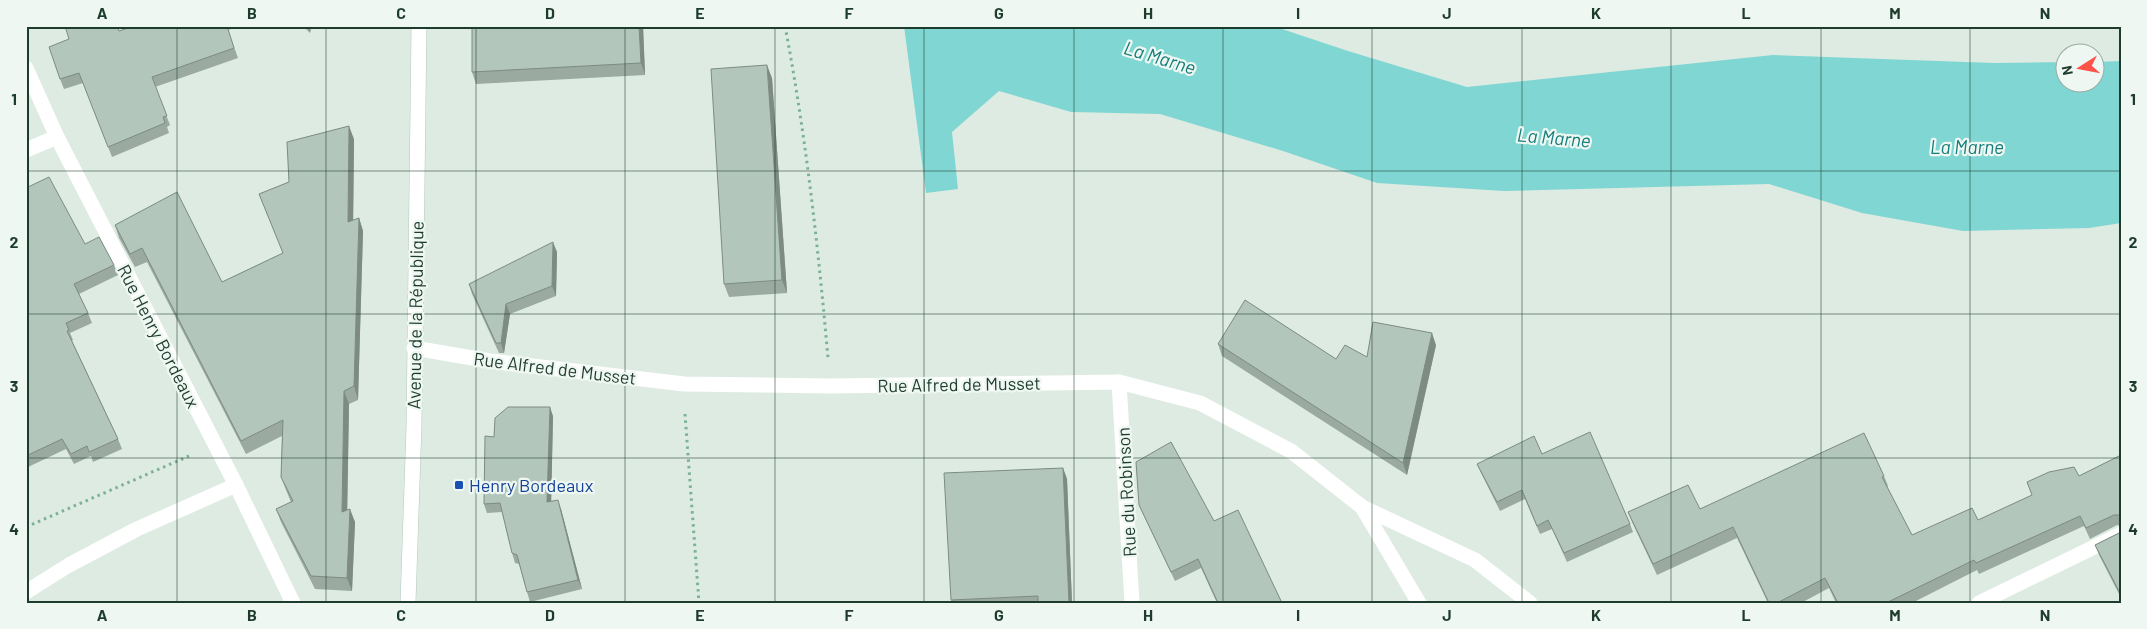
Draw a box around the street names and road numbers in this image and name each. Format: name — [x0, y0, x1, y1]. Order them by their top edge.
street label: Avenue de la République — [402, 221, 428, 409]
street label: Rue Henry Bordeaux — [113, 261, 205, 412]
street label: Rue Alfred de Musset — [473, 347, 637, 389]
street label: Rue Alfred de Musset — [877, 372, 1041, 396]
street label: Rue du Robinson — [1112, 427, 1140, 557]

